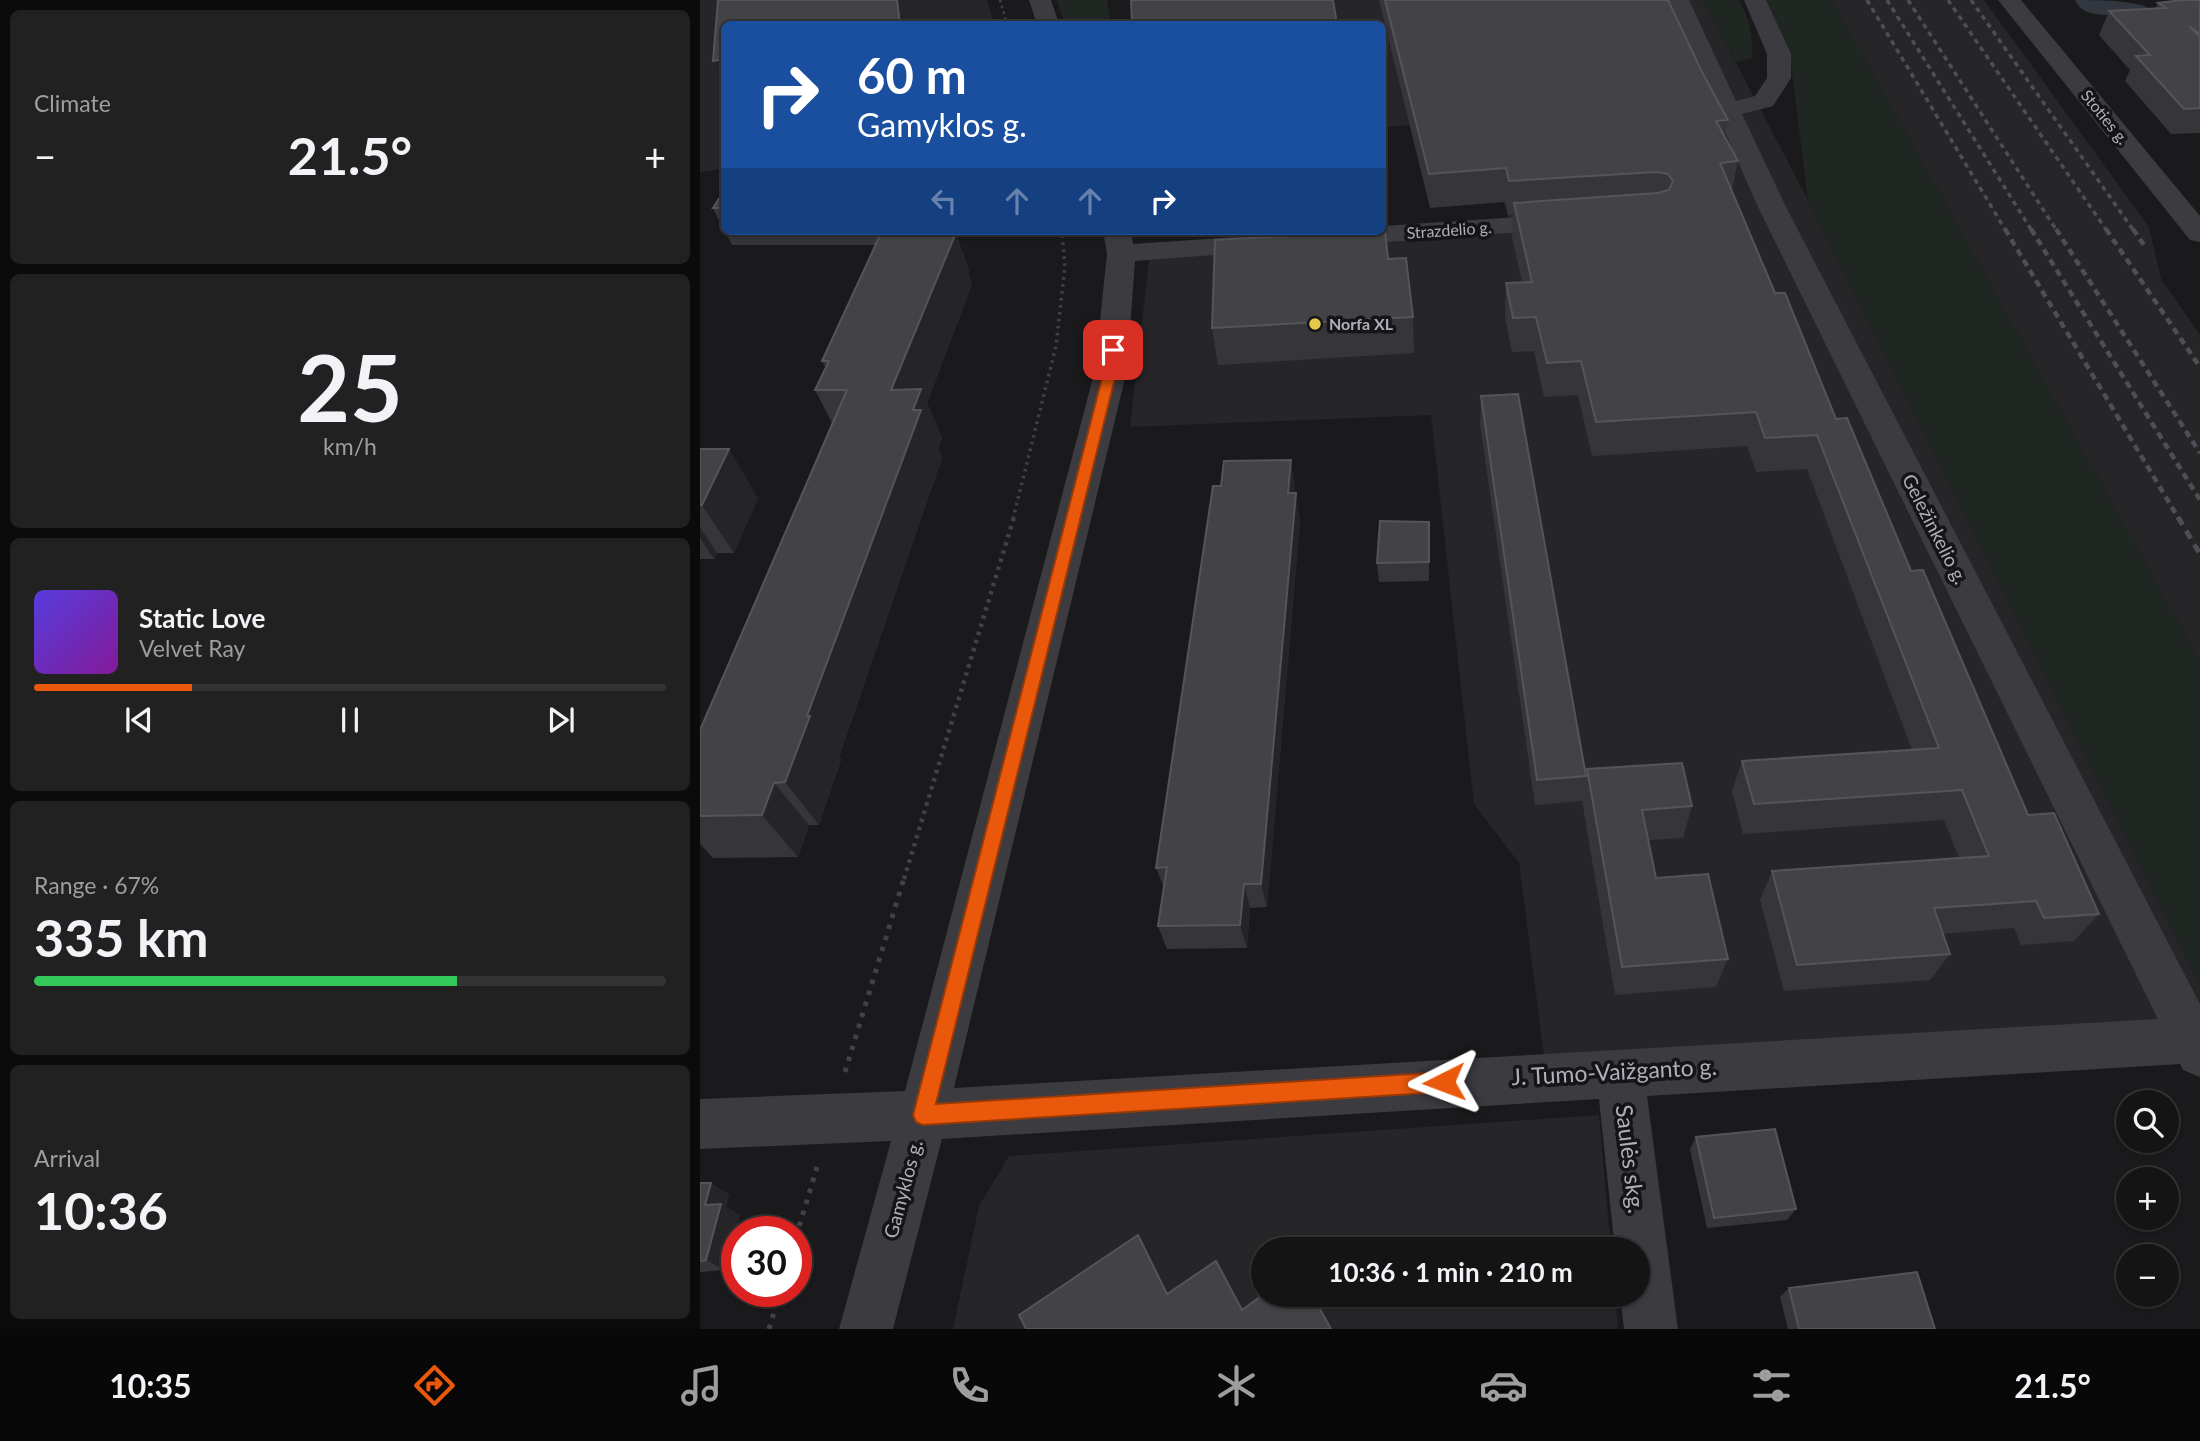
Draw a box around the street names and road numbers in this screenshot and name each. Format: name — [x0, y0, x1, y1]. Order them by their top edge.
street label: Stoties g. — [2078, 86, 2133, 148]
street label: Strazdelio g. — [1406, 217, 1492, 242]
street label: Geležinkelio g. — [1898, 470, 1973, 588]
street label: J. Tumo-Vaižganto g. — [1510, 1052, 1717, 1090]
street label: Saulės skg. — [1610, 1103, 1652, 1215]
street label: Gamyklos g. — [878, 1137, 927, 1241]

